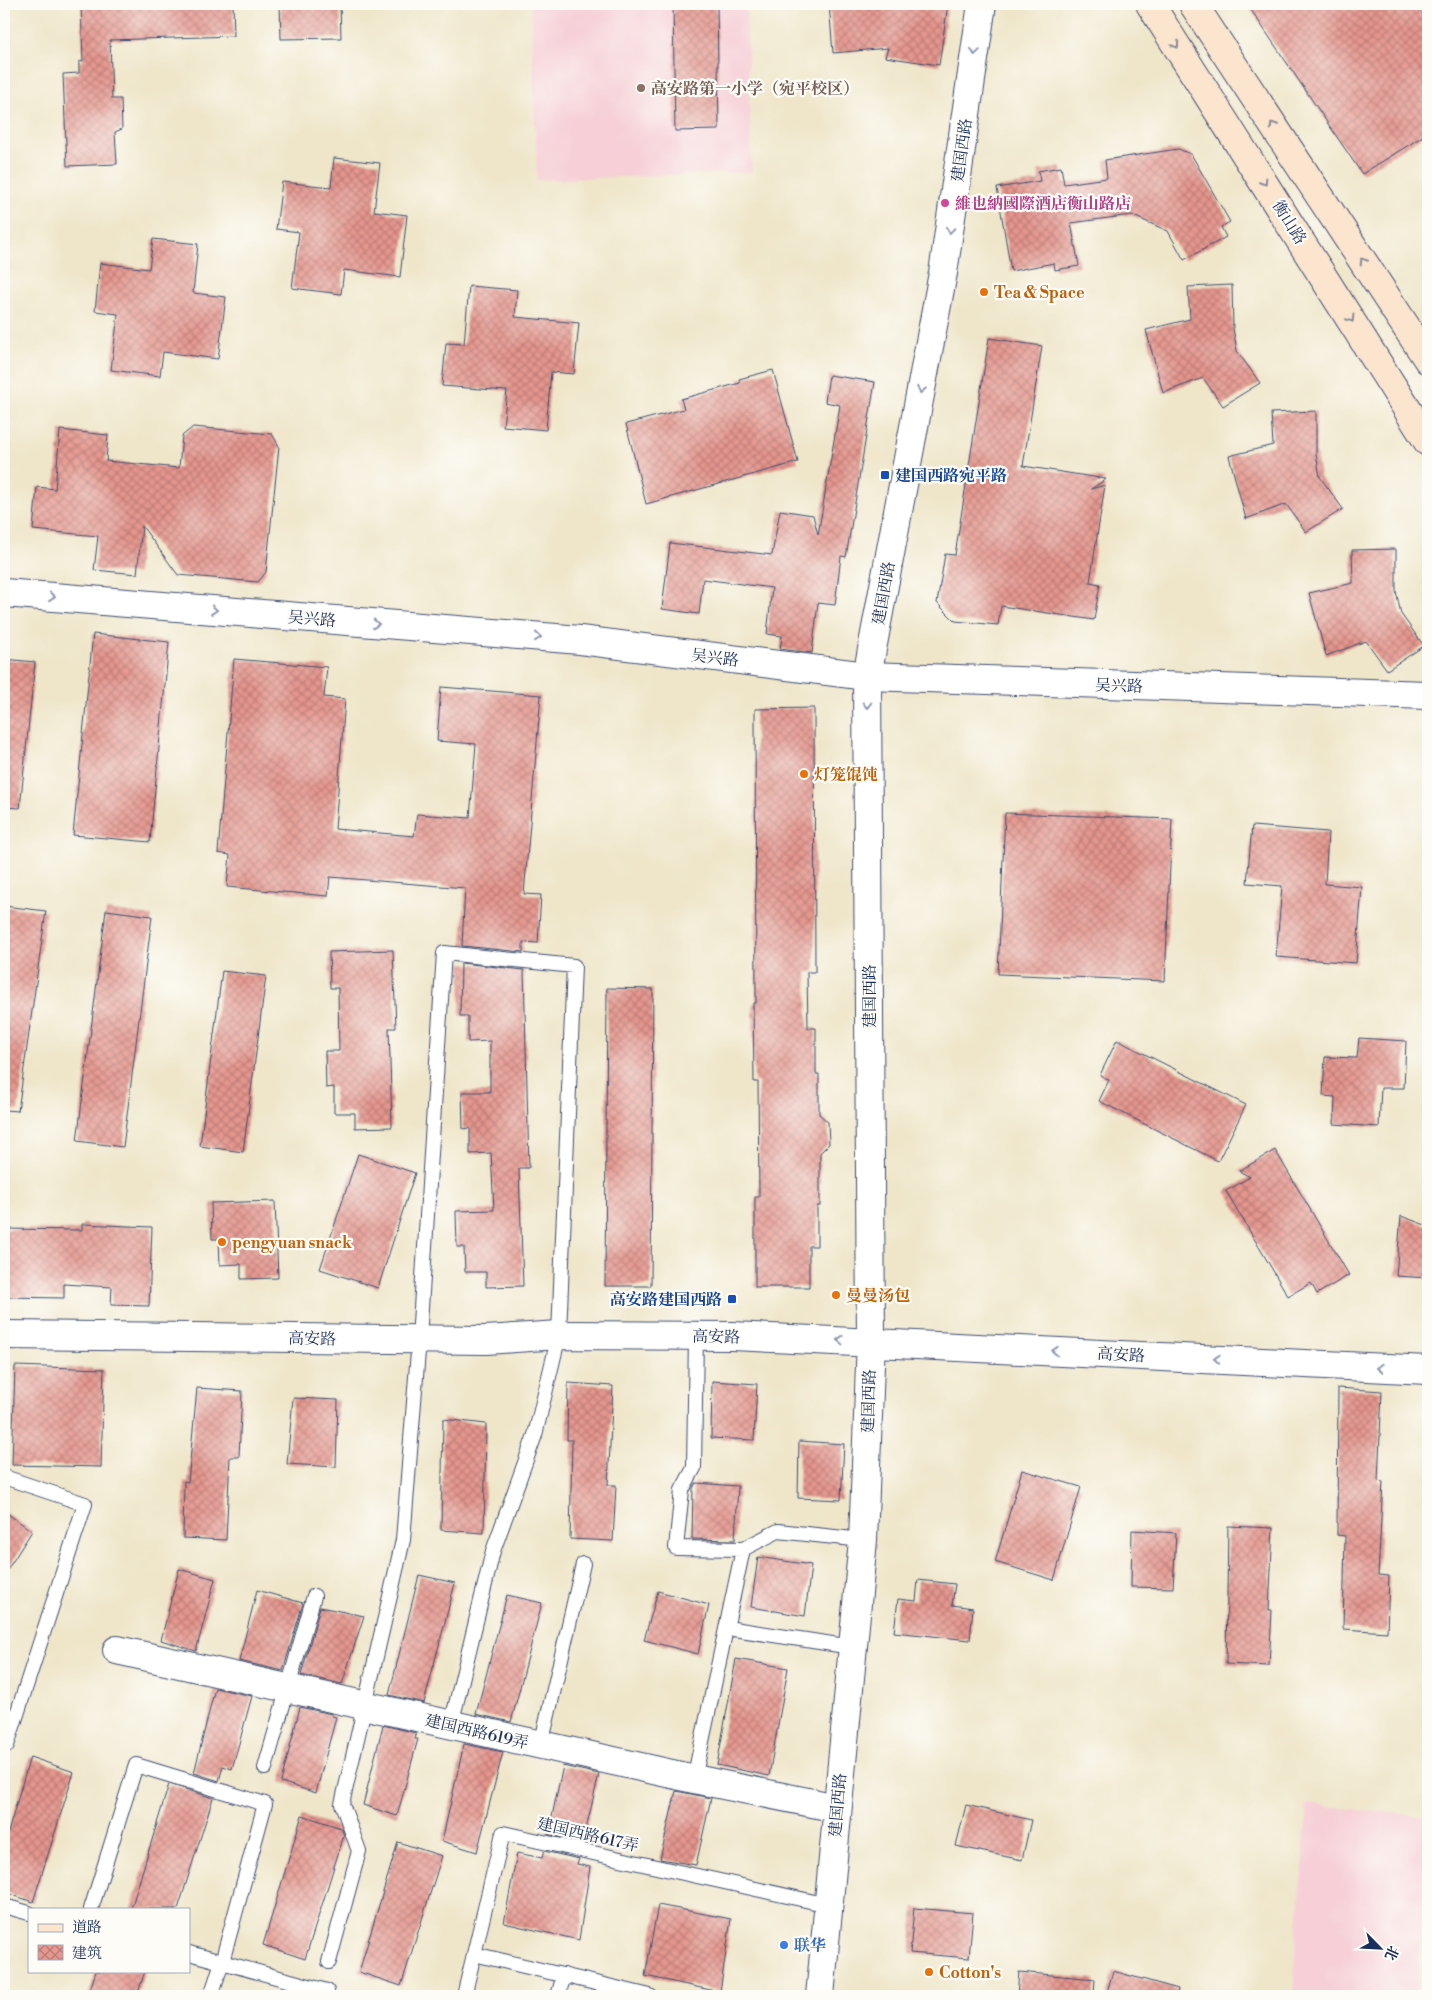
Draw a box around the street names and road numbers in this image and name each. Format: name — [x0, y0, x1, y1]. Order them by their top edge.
street label: 建国西路 — [948, 117, 976, 183]
street label: 衡山路 — [1268, 197, 1310, 248]
street label: 建国西路 — [869, 560, 899, 626]
street label: 吴兴路 — [287, 607, 337, 631]
street label: 吴兴路 — [690, 645, 740, 671]
street label: 吴兴路 — [1095, 675, 1143, 697]
street label: 建国西路 — [860, 964, 880, 1028]
street label: 高安路 — [692, 1327, 740, 1347]
street label: 高安路 — [288, 1329, 336, 1349]
street label: 高安路 — [1096, 1344, 1145, 1366]
street label: 建国西路 — [858, 1369, 880, 1433]
street label: 建国西路619弄 — [423, 1710, 530, 1754]
street label: 建国西路 — [825, 1772, 851, 1838]
street label: 建国西路617弄 — [535, 1814, 640, 1856]

